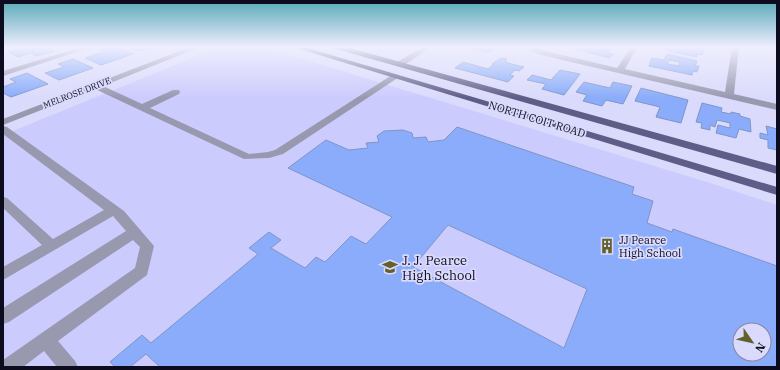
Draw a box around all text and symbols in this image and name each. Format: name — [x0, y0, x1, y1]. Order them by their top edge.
street label: MELROSE DRIVE — [41, 74, 113, 111]
street label: NORTH COIT ROAD — [487, 98, 587, 140]
place label: JJ Pearce High School — [619, 233, 681, 260]
building icon: JJ Pearce High School — [598, 237, 616, 255]
place label: J. J. Pearce High School — [402, 252, 476, 284]
school or university icon: J. J. Pearce High School — [381, 258, 399, 276]
north arrow — [732, 322, 772, 362]
text: N — [752, 340, 769, 355]

